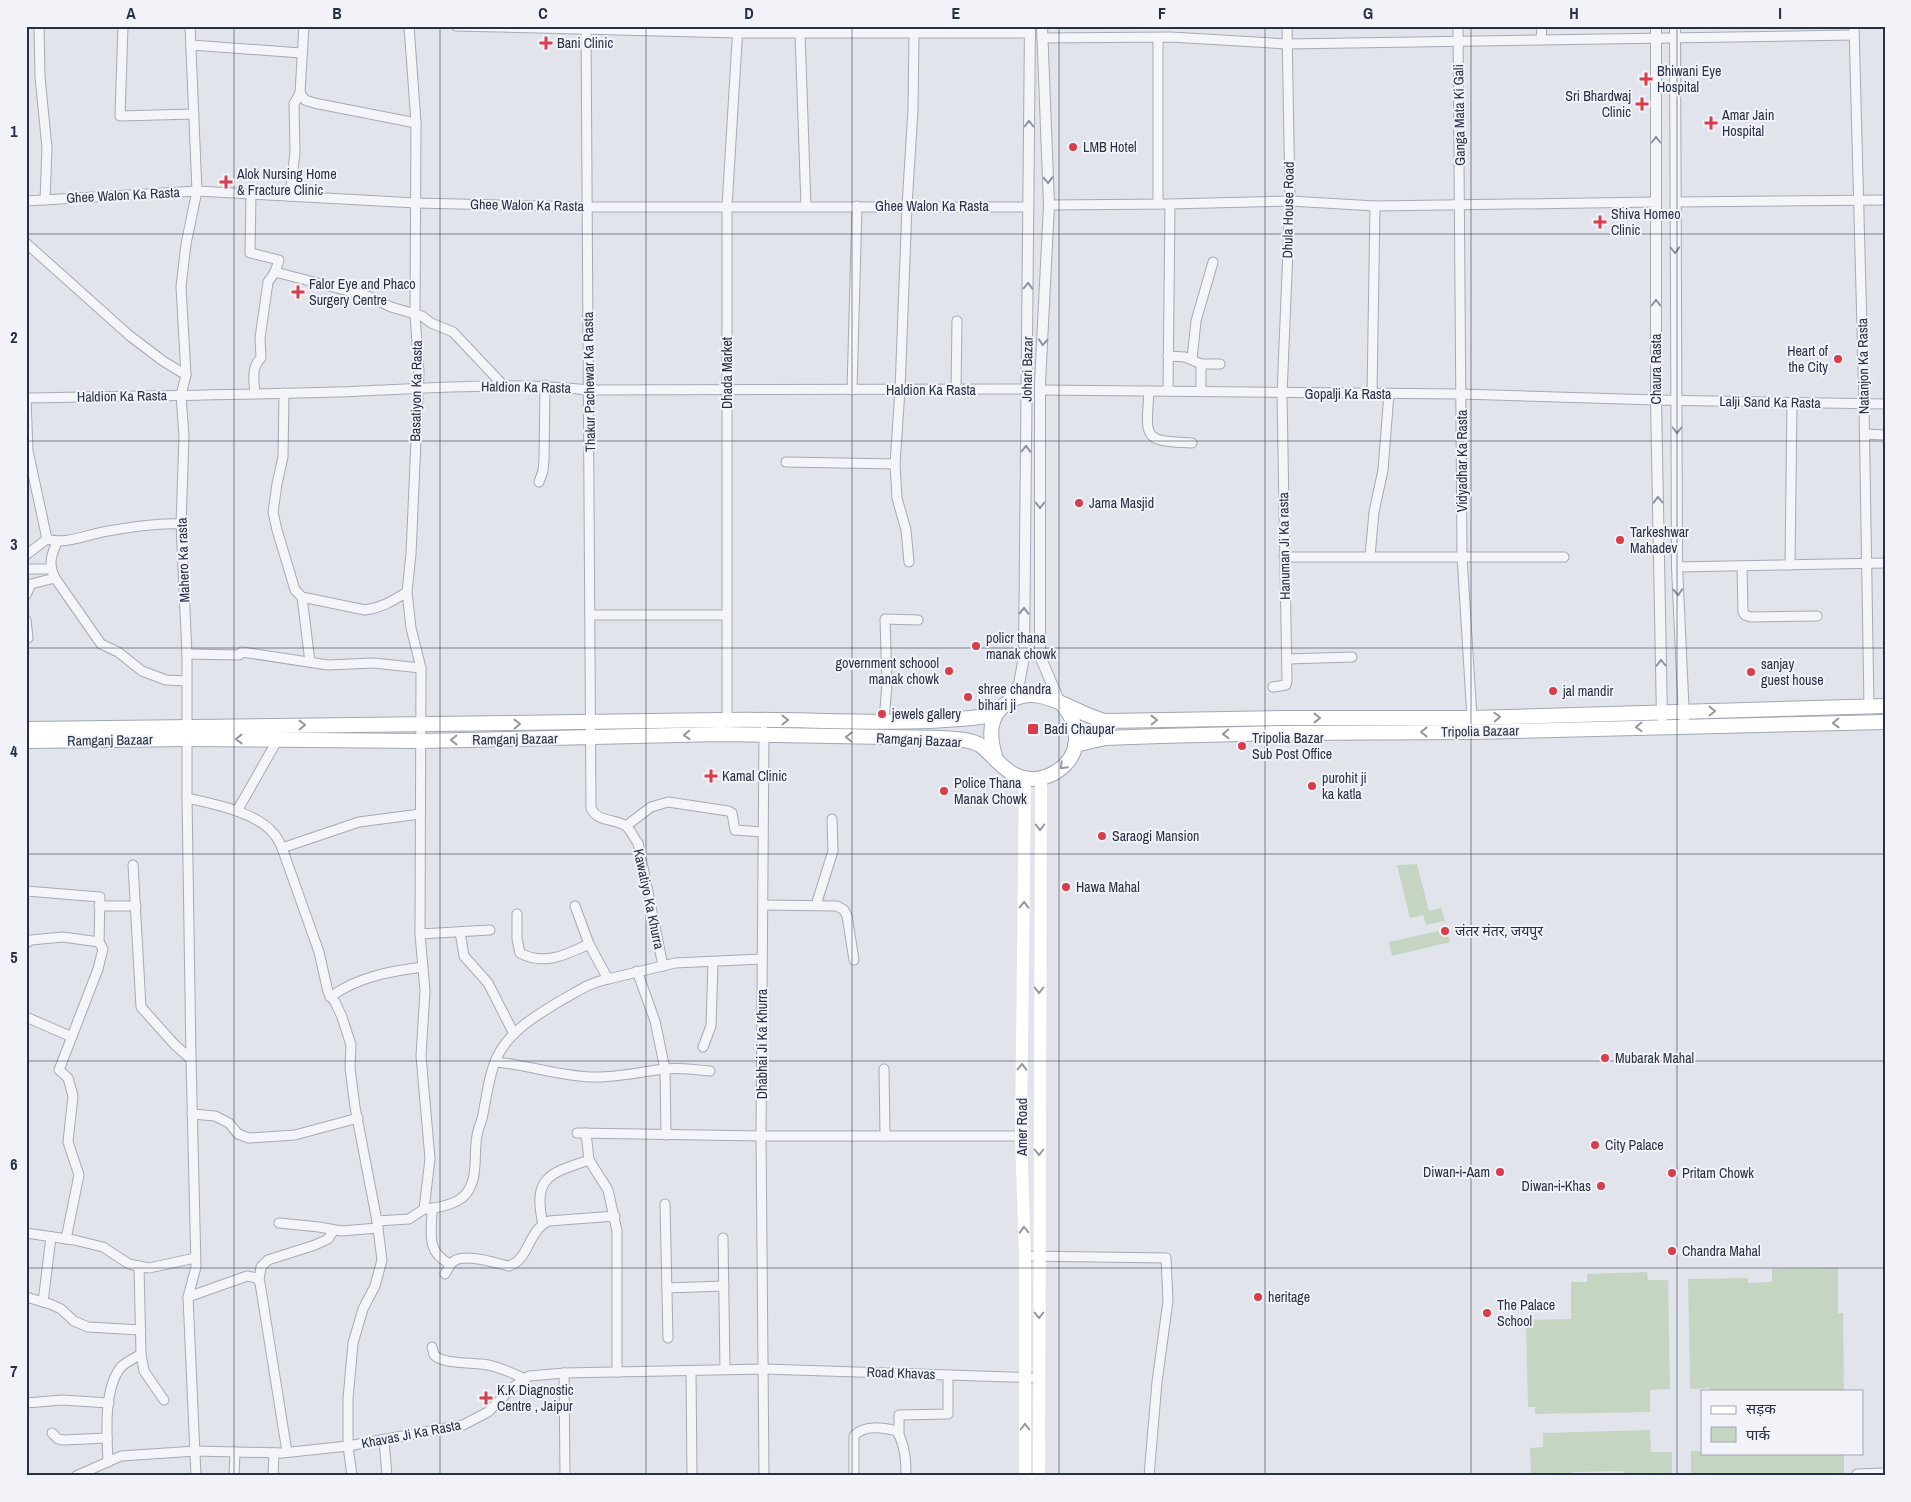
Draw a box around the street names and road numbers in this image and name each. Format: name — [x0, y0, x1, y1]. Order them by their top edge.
street label: Ganga Mata Ki Gali — [1449, 64, 1469, 166]
street label: Dhula House Road — [1278, 161, 1298, 259]
street label: Ghee Walon Ka Rasta — [66, 183, 181, 207]
street label: Ghee Walon Ka Rasta — [470, 195, 585, 215]
street label: Ghee Walon Ka Rasta — [875, 197, 990, 215]
street label: Thakur Pachewar Ka Rasta — [579, 311, 599, 452]
street label: Natanjon Ka Rasta — [1853, 317, 1873, 414]
street label: Chaura Rasta — [1647, 333, 1665, 404]
street label: Johari Bazar — [1017, 336, 1037, 402]
street label: Dhada Market — [718, 337, 736, 409]
street label: Basatiyon Ka Rasta — [406, 340, 426, 442]
street label: Haldion Ka Rasta — [481, 377, 572, 397]
street label: Haldion Ka Rasta — [886, 381, 977, 399]
street label: Gopalji Ka Rasta — [1305, 385, 1392, 403]
street label: Haldion Ka Rasta — [77, 386, 168, 406]
street label: Lalji Sand Ka Rasta — [1719, 392, 1821, 412]
street label: Vidyadhar Ka Rasta — [1453, 409, 1471, 512]
street label: Hanuman Ji Ka rasta — [1274, 491, 1294, 600]
street label: Mahero Ka rasta — [173, 517, 193, 603]
street label: Tripolia Bazaar — [1441, 721, 1519, 741]
street label: Ramganj Bazaar — [472, 729, 558, 749]
street label: Ramganj Bazaar — [876, 729, 962, 751]
street label: Ramganj Bazaar — [67, 730, 153, 750]
street label: Kawatiyo Ka Khurra — [630, 847, 669, 951]
street label: Dhabhai Ji Ka Khurra — [753, 988, 771, 1099]
street label: Amer Road — [1013, 1098, 1031, 1157]
street label: Road Khavas — [866, 1363, 936, 1383]
street label: Khavas Ji Ka Rasta — [360, 1415, 463, 1452]

